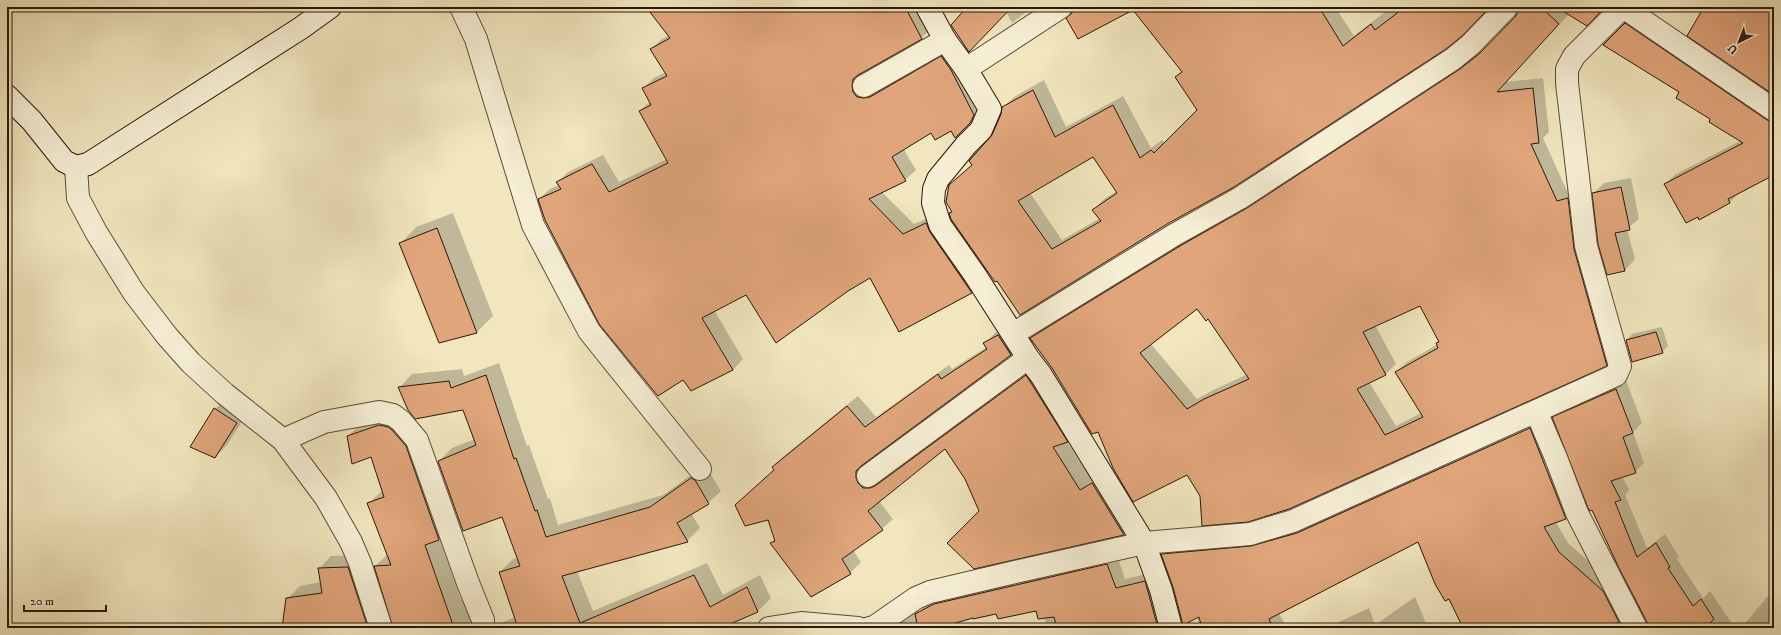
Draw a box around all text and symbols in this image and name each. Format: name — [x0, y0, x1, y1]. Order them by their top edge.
north arrow — [1719, 22, 1759, 62]
text: U — [1725, 40, 1741, 57]
scale bar — [24, 587, 106, 613]
text: 20 m — [30, 594, 54, 609]

